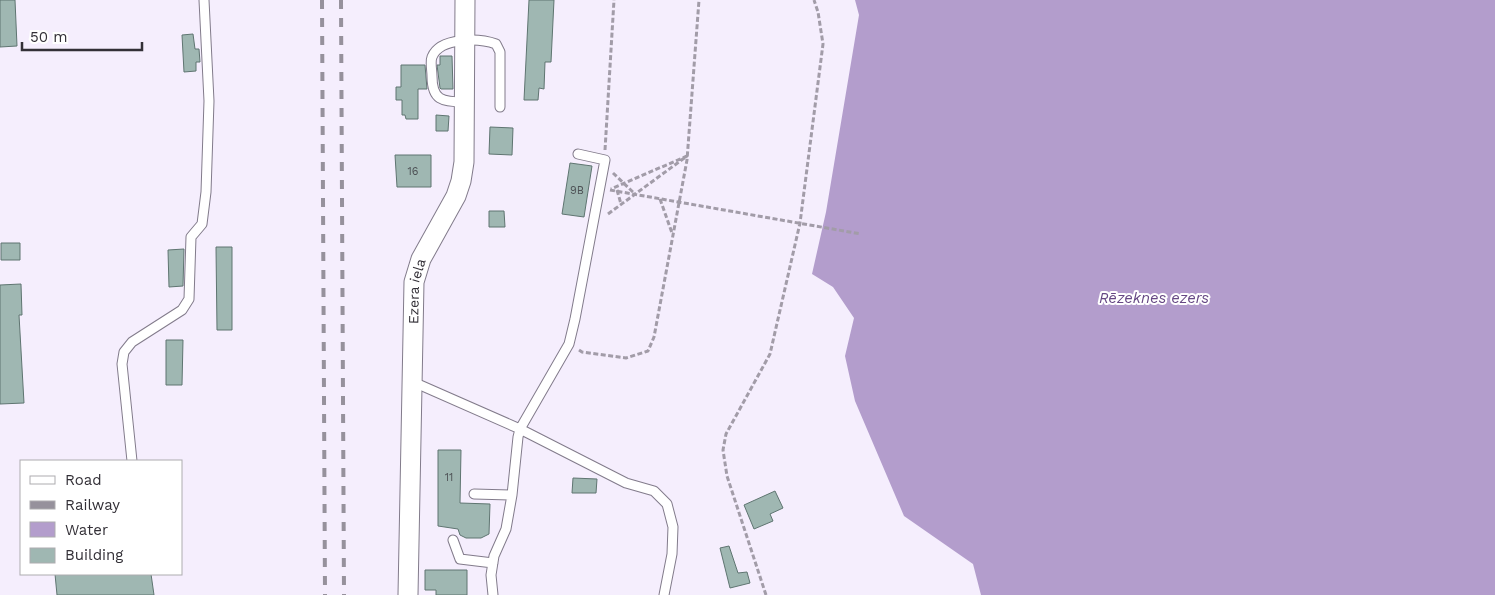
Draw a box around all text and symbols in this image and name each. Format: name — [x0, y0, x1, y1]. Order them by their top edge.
scale bar — [22, 20, 142, 52]
text: 50 m — [30, 28, 67, 46]
house number: 16 — [408, 165, 419, 178]
house number: 9B — [570, 184, 584, 197]
street label: Ezera iela — [405, 257, 429, 324]
water label: Rēzeknes ezers — [1099, 289, 1209, 307]
legend — [20, 460, 182, 575]
text: Road — [65, 471, 102, 489]
house number: 11 — [445, 471, 453, 484]
text: Railway — [65, 496, 120, 514]
text: Water — [65, 521, 108, 539]
text: Building — [65, 546, 123, 564]

